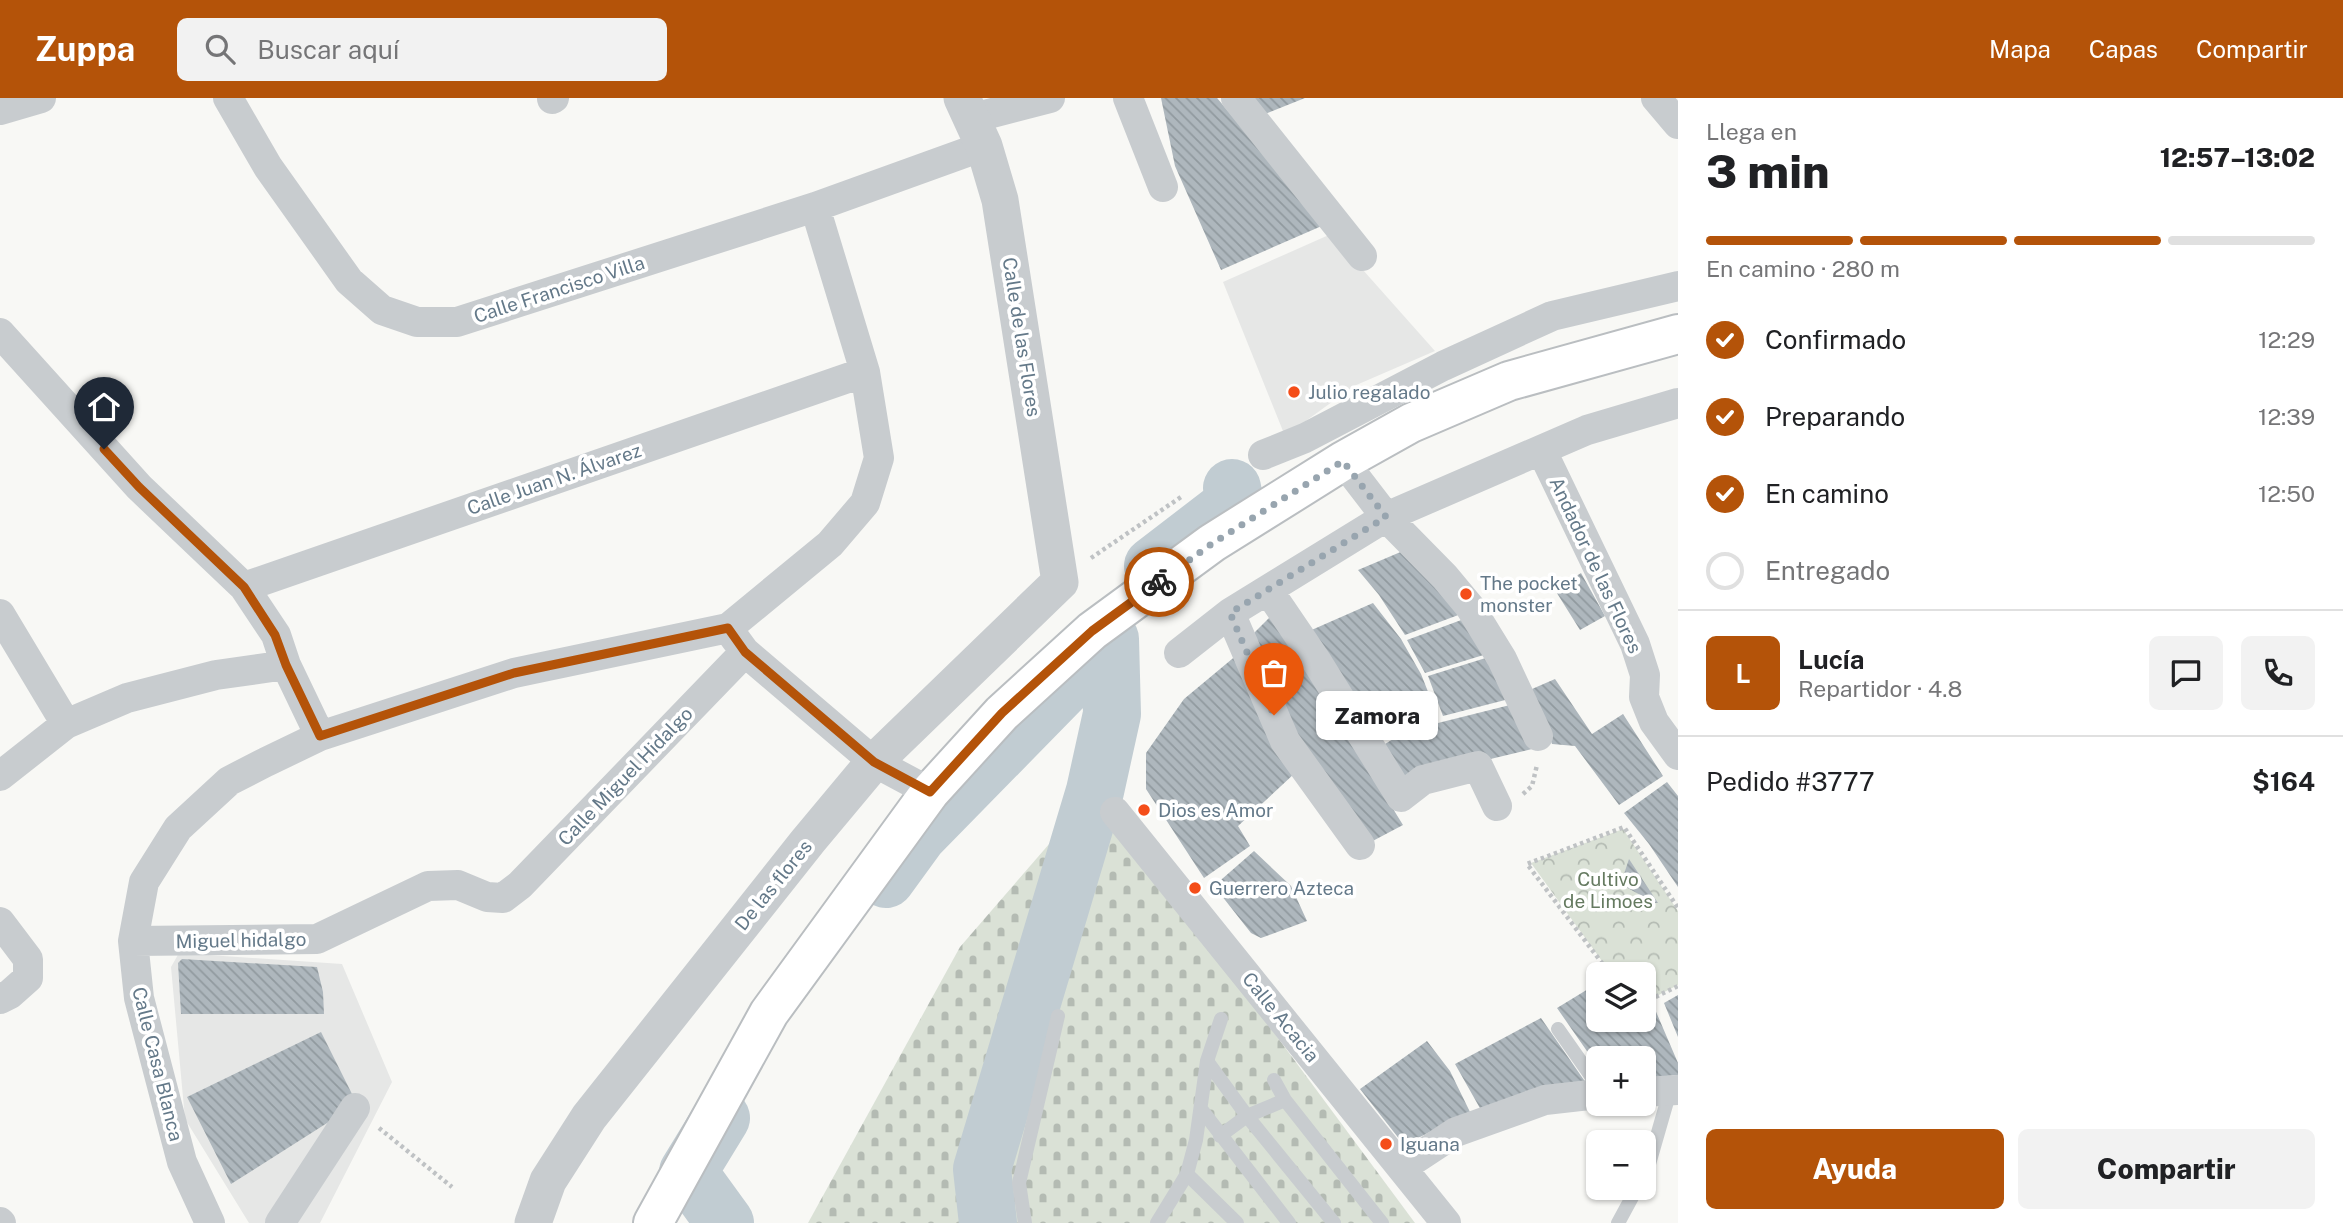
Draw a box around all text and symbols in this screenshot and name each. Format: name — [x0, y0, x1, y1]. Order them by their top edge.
search box — [177, 18, 667, 81]
text: Zuppa — [35, 30, 135, 68]
icon: search — [201, 30, 239, 68]
text: Buscar aquí — [257, 34, 399, 65]
text: Mapa — [1989, 35, 2051, 63]
text: Capas — [2089, 35, 2158, 63]
text: Compartir — [2196, 35, 2308, 63]
text: Llega en — [1706, 118, 1797, 145]
text: 12:57–13:02 — [2160, 142, 2315, 173]
text: 3 min — [1706, 144, 1830, 198]
street label: Calle Francisco Villa — [471, 251, 647, 327]
text: En camino · 280 m — [1706, 255, 1900, 282]
street label: Calle de las Flores — [999, 256, 1045, 418]
icon: check — [1706, 321, 1744, 359]
text: Confirmado — [1765, 324, 1906, 355]
text: 12:29 — [2258, 326, 2315, 353]
pin — [74, 377, 134, 449]
place label: Julio regalado — [1308, 381, 1430, 403]
marker: Julio regalado — [1286, 384, 1302, 400]
icon: home — [85, 388, 123, 426]
icon: check — [1706, 398, 1744, 436]
text: Preparando — [1765, 401, 1905, 432]
text: 12:39 — [2258, 403, 2315, 430]
street label: Calle Juan N. Álvarez — [464, 439, 644, 519]
street label: Andador de las Flores — [1545, 473, 1647, 657]
icon: check — [1706, 475, 1744, 513]
text: En camino — [1765, 478, 1889, 509]
text: 12:50 — [2258, 480, 2315, 507]
courier — [1124, 547, 1194, 617]
text: Entregado — [1765, 555, 1890, 586]
icon: bike — [1140, 563, 1178, 601]
place label: The pocket monster — [1480, 572, 1578, 616]
marker: The pocket monster — [1458, 586, 1474, 602]
button: chat — [2149, 636, 2223, 710]
button: phone — [2241, 636, 2315, 710]
pin — [1244, 643, 1304, 715]
text: Lucía — [1798, 644, 1864, 675]
icon: bag — [1255, 654, 1293, 692]
text: L — [1735, 658, 1751, 689]
text: Repartidor · 4.8 — [1798, 675, 1962, 702]
callout: Zamora — [1316, 690, 1438, 740]
street label: Calle Miguel Hidalgo — [553, 702, 697, 850]
text: Zamora — [1334, 702, 1420, 729]
text: Pedido #3777 — [1706, 766, 1875, 797]
text: $164 — [2252, 766, 2315, 797]
place label: Dios es Amor — [1158, 799, 1273, 821]
marker: Dios es Amor — [1136, 802, 1152, 818]
street label: De las flores — [730, 835, 816, 935]
park label: Cultivo de Limoes — [1563, 868, 1653, 912]
place label: Guerrero Azteca — [1209, 877, 1354, 899]
marker: Guerrero Azteca — [1187, 880, 1203, 896]
street label: Miguel hidalgo — [175, 928, 307, 952]
map controls — [1586, 962, 1656, 1200]
button: layers — [1586, 962, 1656, 1032]
street label: Calle Acacia — [1238, 968, 1324, 1066]
street label: Calle Casa Blanca — [128, 985, 188, 1143]
button: + — [1586, 1046, 1656, 1116]
button: Ayuda — [1706, 1129, 2004, 1209]
button: Compartir — [2018, 1129, 2315, 1209]
button: − — [1586, 1130, 1656, 1200]
place label: Iguana — [1400, 1133, 1460, 1155]
marker: Iguana — [1378, 1136, 1394, 1152]

